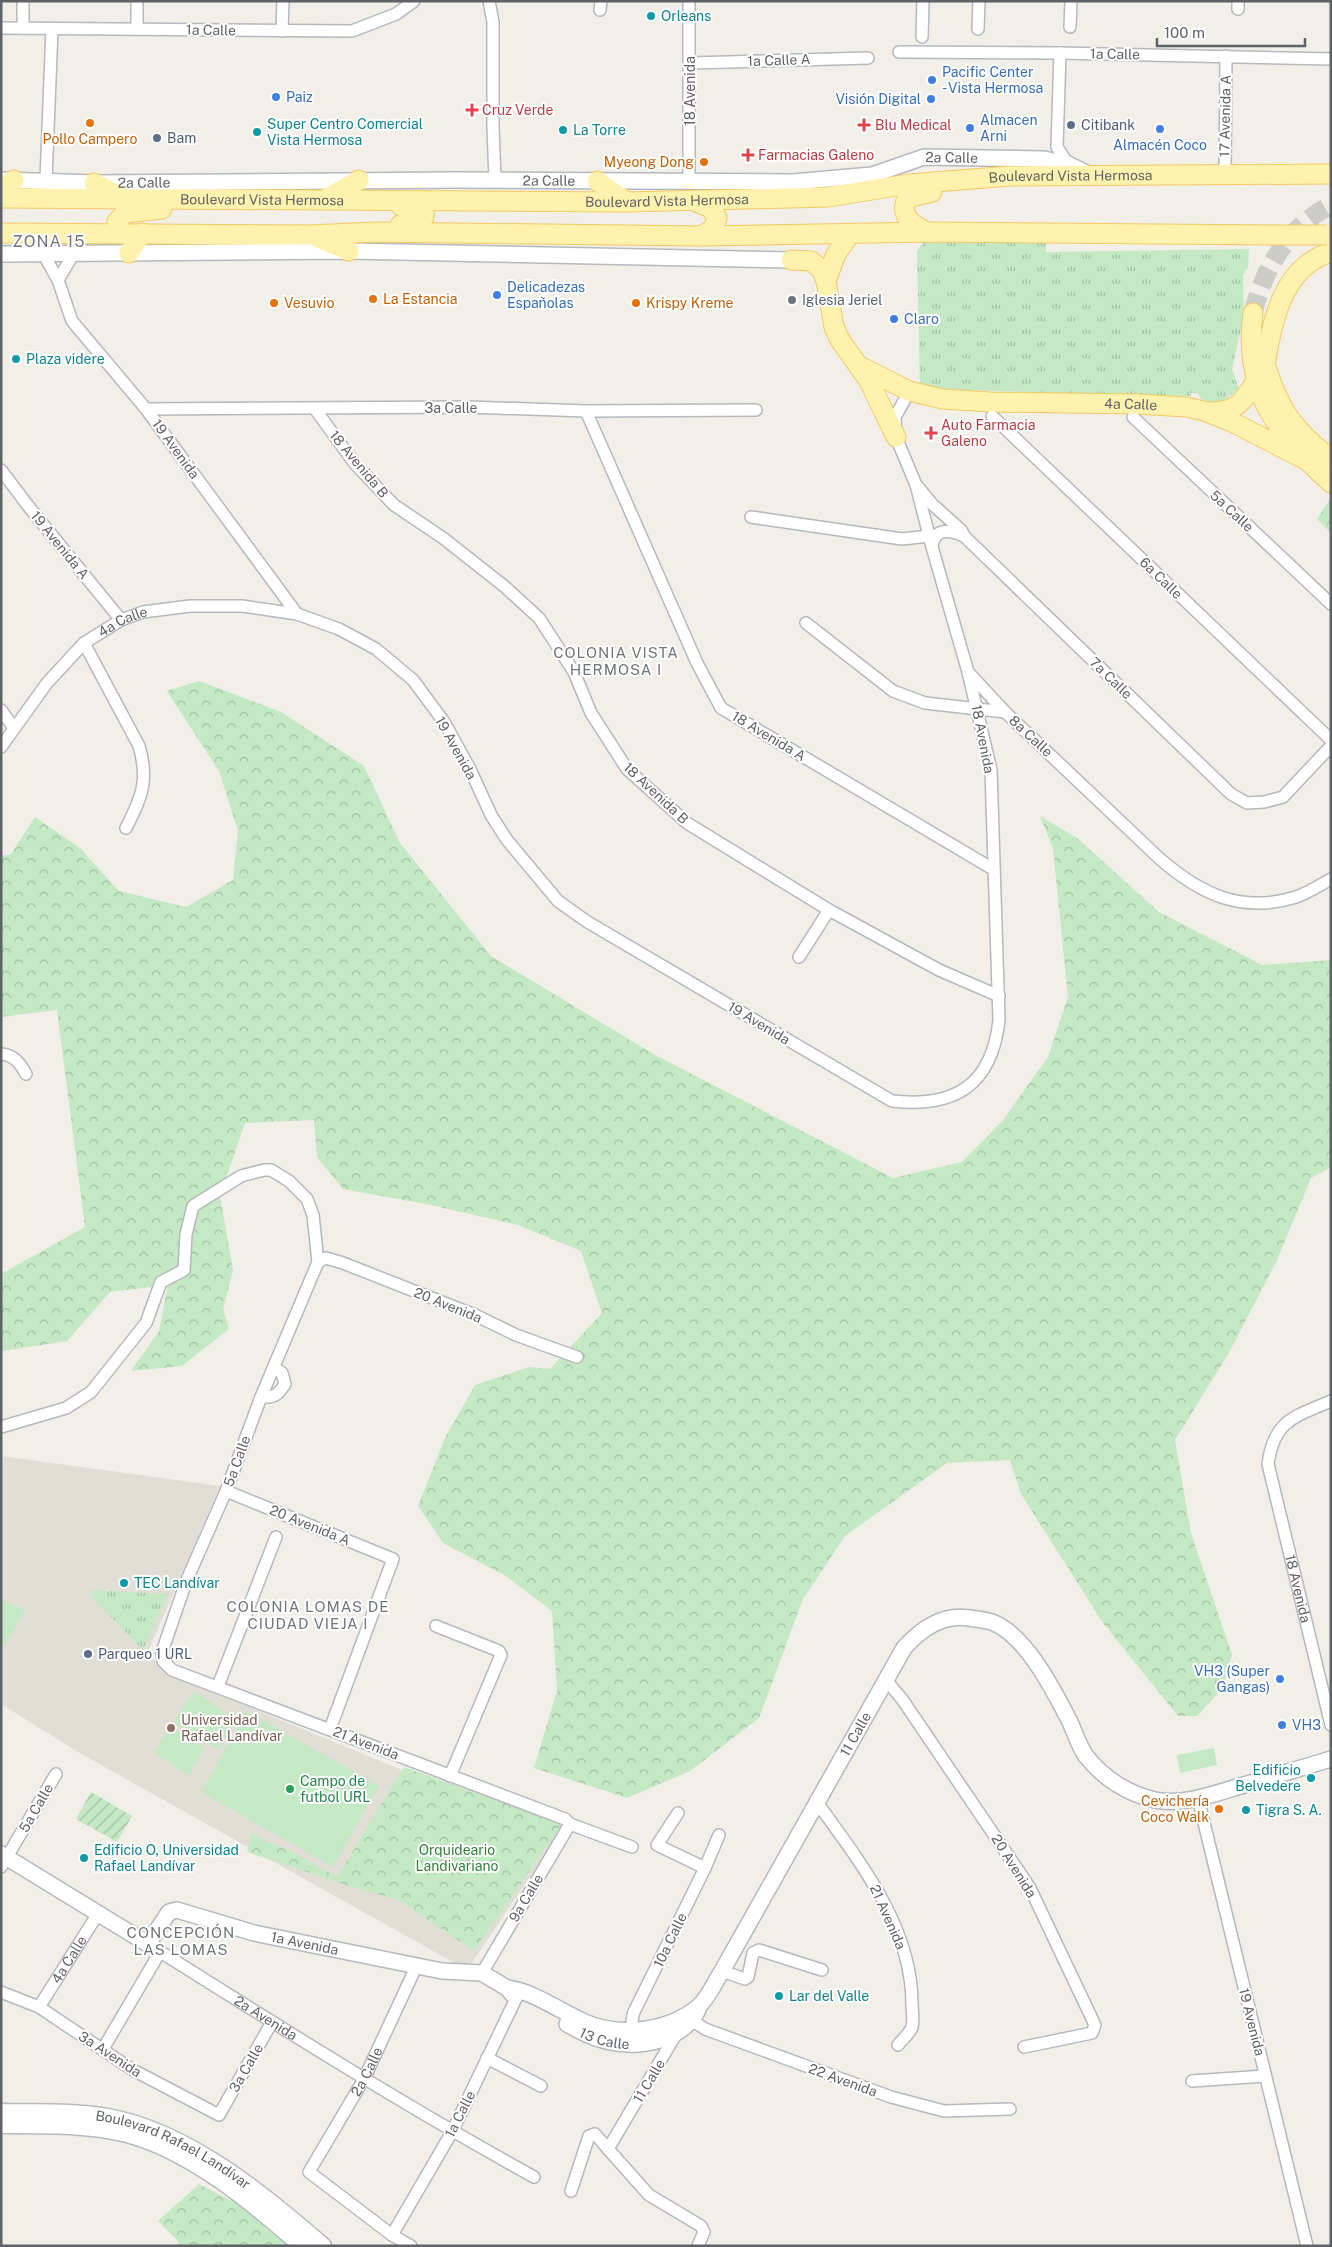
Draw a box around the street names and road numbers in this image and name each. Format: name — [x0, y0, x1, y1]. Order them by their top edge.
street label: 1a Calle — [186, 22, 236, 38]
street label: 1a Calle — [1090, 46, 1140, 62]
street label: 1a Calle A — [747, 51, 811, 69]
street label: 18 Avenida — [682, 56, 698, 126]
street label: 17 Avenida A — [1216, 75, 1234, 157]
street label: 2a Calle — [925, 149, 978, 166]
street label: Boulevard Vista Hermosa — [988, 167, 1153, 186]
street label: 2a Calle — [523, 172, 575, 189]
street label: 2a Calle — [118, 174, 170, 191]
street label: Boulevard Vista Hermosa — [180, 191, 344, 208]
street label: Boulevard Vista Hermosa — [585, 191, 749, 210]
street label: 4a Calle — [1104, 396, 1158, 413]
street label: 3a Calle — [424, 400, 478, 416]
street label: 19 Avenida — [149, 416, 203, 482]
street label: 18 Avenida B — [326, 427, 392, 501]
street label: 5a Calle — [1207, 487, 1257, 535]
street label: 19 Avenida A — [28, 508, 92, 582]
street label: 6a Calle — [1136, 554, 1186, 602]
street label: 4a Calle — [95, 604, 148, 640]
street label: 7a Calle — [1086, 654, 1136, 702]
street label: 18 Avenida — [968, 703, 998, 775]
street label: 18 Avenida A — [729, 708, 809, 764]
street label: 8a Calle — [1006, 712, 1056, 760]
street label: 19 Avenida — [432, 714, 480, 782]
street label: 18 Avenida B — [620, 759, 692, 827]
street label: 19 Avenida — [725, 998, 793, 1048]
street label: 20 Avenida — [412, 1284, 484, 1326]
street label: 5a Calle — [220, 1433, 254, 1489]
street label: 20 Avenida A — [267, 1502, 353, 1548]
street label: 18 Avenida — [1282, 1553, 1314, 1624]
street label: 11 Calle — [837, 1709, 874, 1759]
street label: 21 Avenida — [331, 1723, 401, 1763]
street label: 5a Calle — [16, 1781, 56, 1835]
street label: 20 Avenida — [988, 1831, 1040, 1901]
street label: 9a Calle — [505, 1871, 547, 1925]
street label: 21 Avenida — [867, 1882, 909, 1952]
street label: 10a Calle — [650, 1910, 690, 1970]
street label: 1a Avenida — [270, 1929, 340, 1958]
street label: 4a Calle — [48, 1933, 90, 1986]
street label: 19 Avenida — [1236, 1986, 1268, 2058]
street label: 2a Avenida — [231, 1992, 300, 2043]
street label: 13 Calle — [577, 2024, 630, 2052]
street label: 3a Avenida — [76, 2028, 144, 2080]
street label: 3a Calle — [226, 2041, 266, 2095]
street label: 2a Calle — [348, 2045, 386, 2099]
street label: 11 Calle — [630, 2056, 668, 2106]
street label: 22 Avenida — [807, 2060, 879, 2100]
street label: 1a Calle — [442, 2088, 479, 2140]
street label: Boulevard Rafael Landívar — [95, 2107, 254, 2192]

